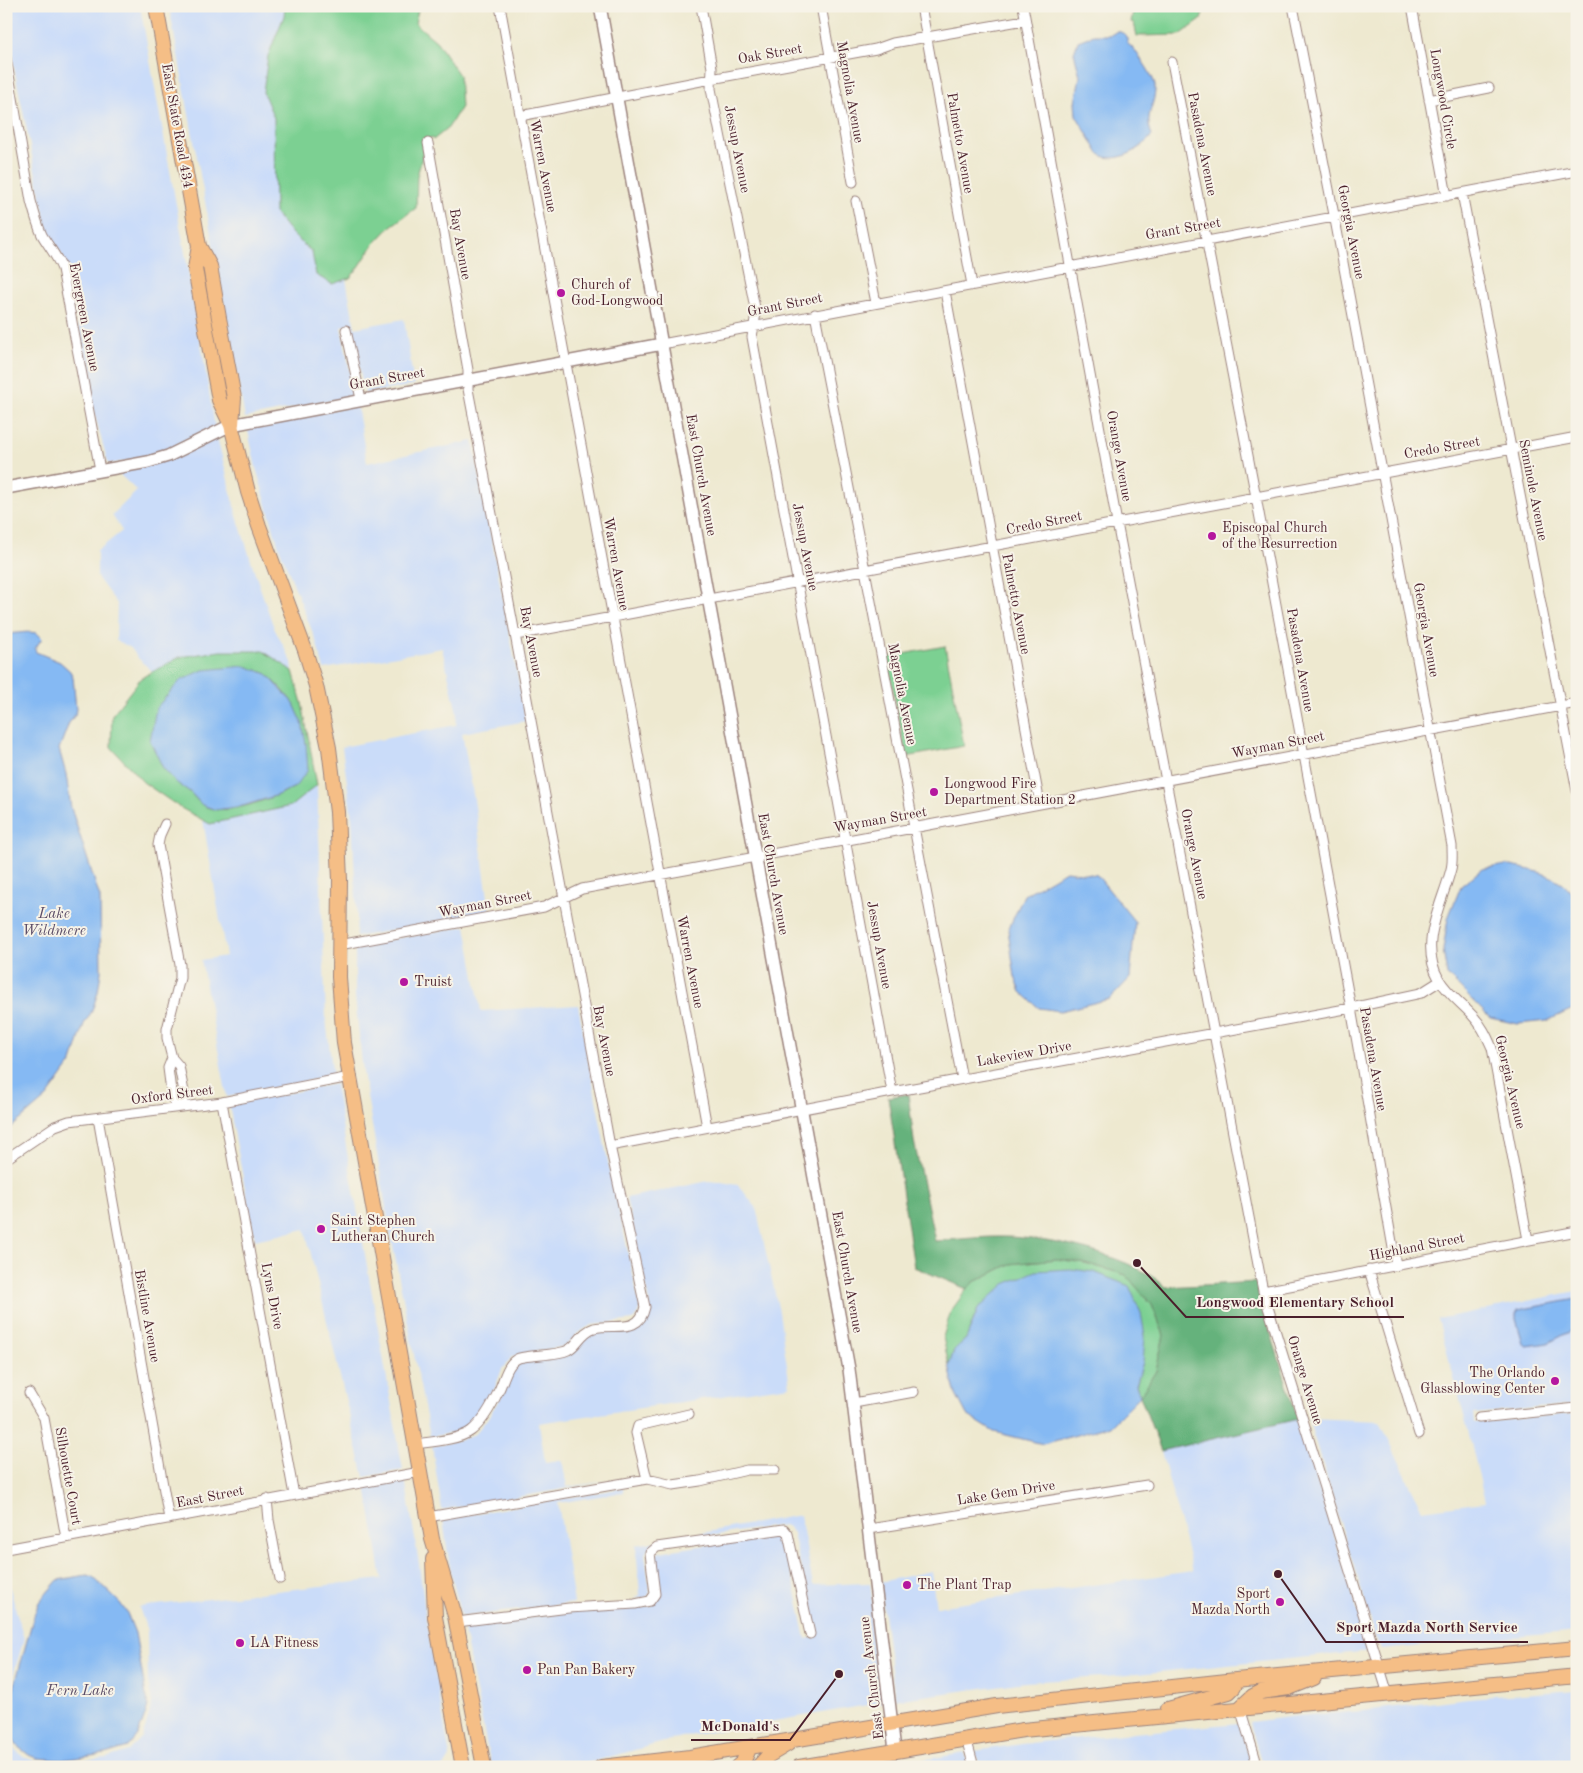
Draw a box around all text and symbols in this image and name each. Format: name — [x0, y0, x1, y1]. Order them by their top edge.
street label: Magnolia Avenue — [834, 40, 866, 144]
street label: Oak Street — [737, 41, 803, 67]
street label: Longwood Circle — [1427, 48, 1459, 150]
street label: East State Road 434 — [159, 62, 195, 190]
street label: Palmetto Avenue — [944, 91, 976, 195]
street label: Pasadena Avenue — [1185, 91, 1219, 197]
street label: Jessup Avenue — [722, 104, 752, 194]
street label: Warren Avenue — [527, 118, 559, 214]
street label: Georgia Avenue — [1335, 184, 1367, 280]
street label: Bay Avenue — [447, 207, 473, 281]
street label: Grant Street — [1144, 215, 1222, 243]
street label: Evergreen Avenue — [67, 261, 101, 373]
place label: Church of God-Longwood — [571, 278, 663, 308]
marker: Church of God-Longwood — [555, 287, 567, 299]
street label: Grant Street — [746, 291, 824, 319]
street label: Grant Street — [348, 365, 426, 393]
street label: Orange Avenue — [1104, 409, 1134, 503]
street label: East Church Avenue — [683, 413, 719, 537]
street label: Credo Street — [1403, 434, 1481, 462]
street label: Seminole Avenue — [1516, 438, 1550, 542]
street label: Jessup Avenue — [790, 502, 820, 592]
street label: Credo Street — [1005, 509, 1083, 537]
street label: Warren Avenue — [601, 516, 631, 612]
place label: Episcopal Church of the Resurrection — [1222, 521, 1338, 551]
marker: Episcopal Church of the Resurrection — [1206, 530, 1218, 542]
street label: Palmetto Avenue — [999, 552, 1033, 656]
street label: Georgia Avenue — [1411, 582, 1441, 678]
street label: Bay Avenue — [517, 605, 545, 679]
street label: Pasadena Avenue — [1284, 607, 1316, 713]
street label: Magnolia Avenue — [885, 642, 919, 746]
street label: Wayman Street — [1230, 729, 1326, 761]
place label: Longwood Fire Department Station 2 — [944, 777, 1076, 807]
marker: Longwood Fire Department Station 2 — [928, 786, 940, 798]
street label: Wayman Street — [832, 805, 928, 835]
street label: Orange Avenue — [1178, 807, 1210, 901]
street label: East Church Avenue — [755, 812, 791, 936]
street label: Wayman Street — [437, 888, 533, 920]
street label: Jessup Avenue — [864, 900, 894, 990]
water label: Lake Wildmere — [22, 907, 86, 939]
street label: Warren Avenue — [674, 914, 706, 1010]
place label: Truist — [414, 975, 452, 989]
marker: Truist — [398, 976, 410, 988]
street label: Bay Avenue — [590, 1004, 618, 1078]
street label: Pasadena Avenue — [1357, 1006, 1389, 1112]
street label: Georgia Avenue — [1492, 1034, 1528, 1130]
street label: Lakeview Drive — [975, 1039, 1073, 1069]
street label: Oxford Street — [130, 1083, 214, 1107]
street label: East Church Avenue — [829, 1210, 865, 1334]
place label: Saint Stephen Lutheran Church — [331, 1214, 435, 1244]
marker: Saint Stephen Lutheran Church — [315, 1223, 327, 1235]
street label: Highland Street — [1368, 1231, 1466, 1263]
street label: Lyns Drive — [259, 1261, 285, 1331]
street label: Bistline Avenue — [132, 1268, 162, 1364]
callout: Longwood Elementary School — [1186, 1287, 1404, 1317]
text: Longwood Elementary School — [1196, 1296, 1394, 1311]
street label: Orange Avenue — [1285, 1334, 1325, 1426]
place label: The Orlando Glassblowing Center — [1420, 1366, 1545, 1396]
marker: The Orlando Glassblowing Center — [1549, 1375, 1561, 1387]
street label: Silhouette Court — [52, 1426, 84, 1526]
street label: Lake Gem Drive — [956, 1478, 1056, 1508]
street label: East Street — [175, 1484, 245, 1510]
place label: The Plant Trap — [917, 1578, 1011, 1592]
marker: The Plant Trap — [901, 1579, 913, 1591]
place label: Sport Mazda North — [1191, 1587, 1270, 1617]
marker: Sport Mazda North — [1274, 1596, 1286, 1608]
callout: Sport Mazda North Service — [1326, 1612, 1528, 1642]
street label: East Church Avenue — [858, 1616, 886, 1740]
text: Sport Mazda North Service — [1336, 1621, 1518, 1636]
place label: LA Fitness — [250, 1636, 318, 1650]
marker: LA Fitness — [234, 1637, 246, 1649]
place label: Pan Pan Bakery — [537, 1663, 636, 1677]
marker: Pan Pan Bakery — [521, 1664, 533, 1676]
water label: Fern Lake — [45, 1684, 114, 1699]
callout: McDonald's — [691, 1710, 790, 1740]
text: McDonald's — [701, 1720, 779, 1735]

